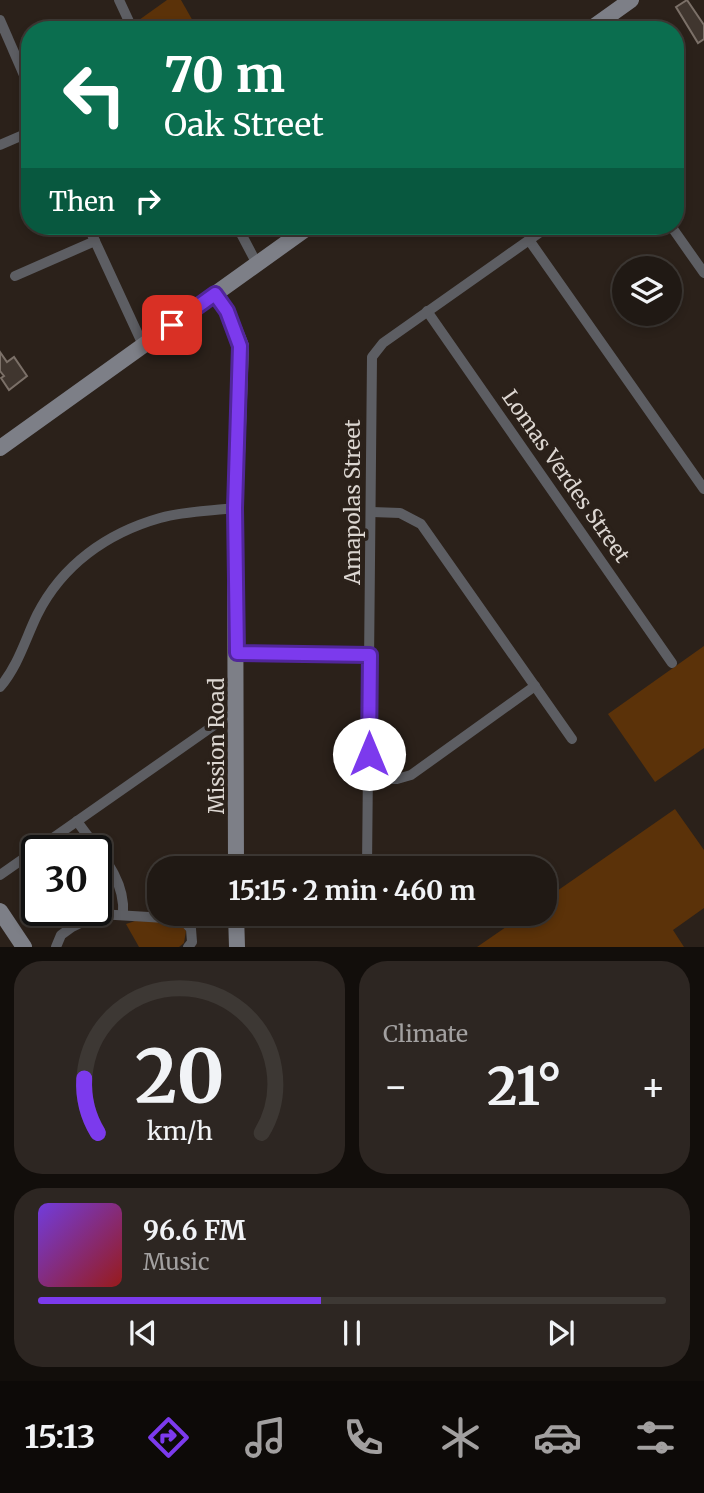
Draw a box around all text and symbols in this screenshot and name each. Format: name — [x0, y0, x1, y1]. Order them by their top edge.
text: 70 m — [164, 44, 285, 105]
icon: left — [49, 49, 140, 140]
text: Oak Street — [164, 105, 324, 145]
icon: right — [129, 182, 167, 220]
text: Then — [49, 185, 115, 218]
map controls — [612, 256, 682, 326]
button: layers — [612, 256, 682, 326]
pin — [142, 295, 202, 355]
icon: arrive — [153, 306, 191, 344]
street label: Lomas Verdes Street — [496, 384, 636, 568]
street label: Amapolas Street — [339, 419, 366, 586]
street label: Mission Road — [203, 677, 230, 814]
position arrow — [332, 717, 406, 791]
speed limit sign: 30 — [21, 835, 112, 926]
text: 15:15 · 2 min · 460 m — [228, 874, 476, 907]
text: Climate — [383, 1019, 468, 1048]
text: 20 — [135, 1032, 225, 1124]
text: 21° — [487, 1054, 562, 1119]
text: − — [383, 1063, 408, 1110]
text: + — [641, 1063, 666, 1110]
text: km/h — [146, 1115, 213, 1147]
text: 96.6 FM — [143, 1214, 246, 1247]
text: Music — [143, 1247, 210, 1276]
icon: previous — [124, 1314, 162, 1352]
icon: pause — [333, 1314, 371, 1352]
icon: next — [542, 1314, 580, 1352]
icon: directions — [144, 1413, 193, 1462]
icon: music — [241, 1413, 290, 1462]
icon: phone — [339, 1413, 388, 1462]
icon: climate — [436, 1413, 485, 1462]
icon: car — [533, 1413, 582, 1462]
icon: filters — [631, 1413, 680, 1462]
text: 15:13 — [24, 1417, 95, 1457]

